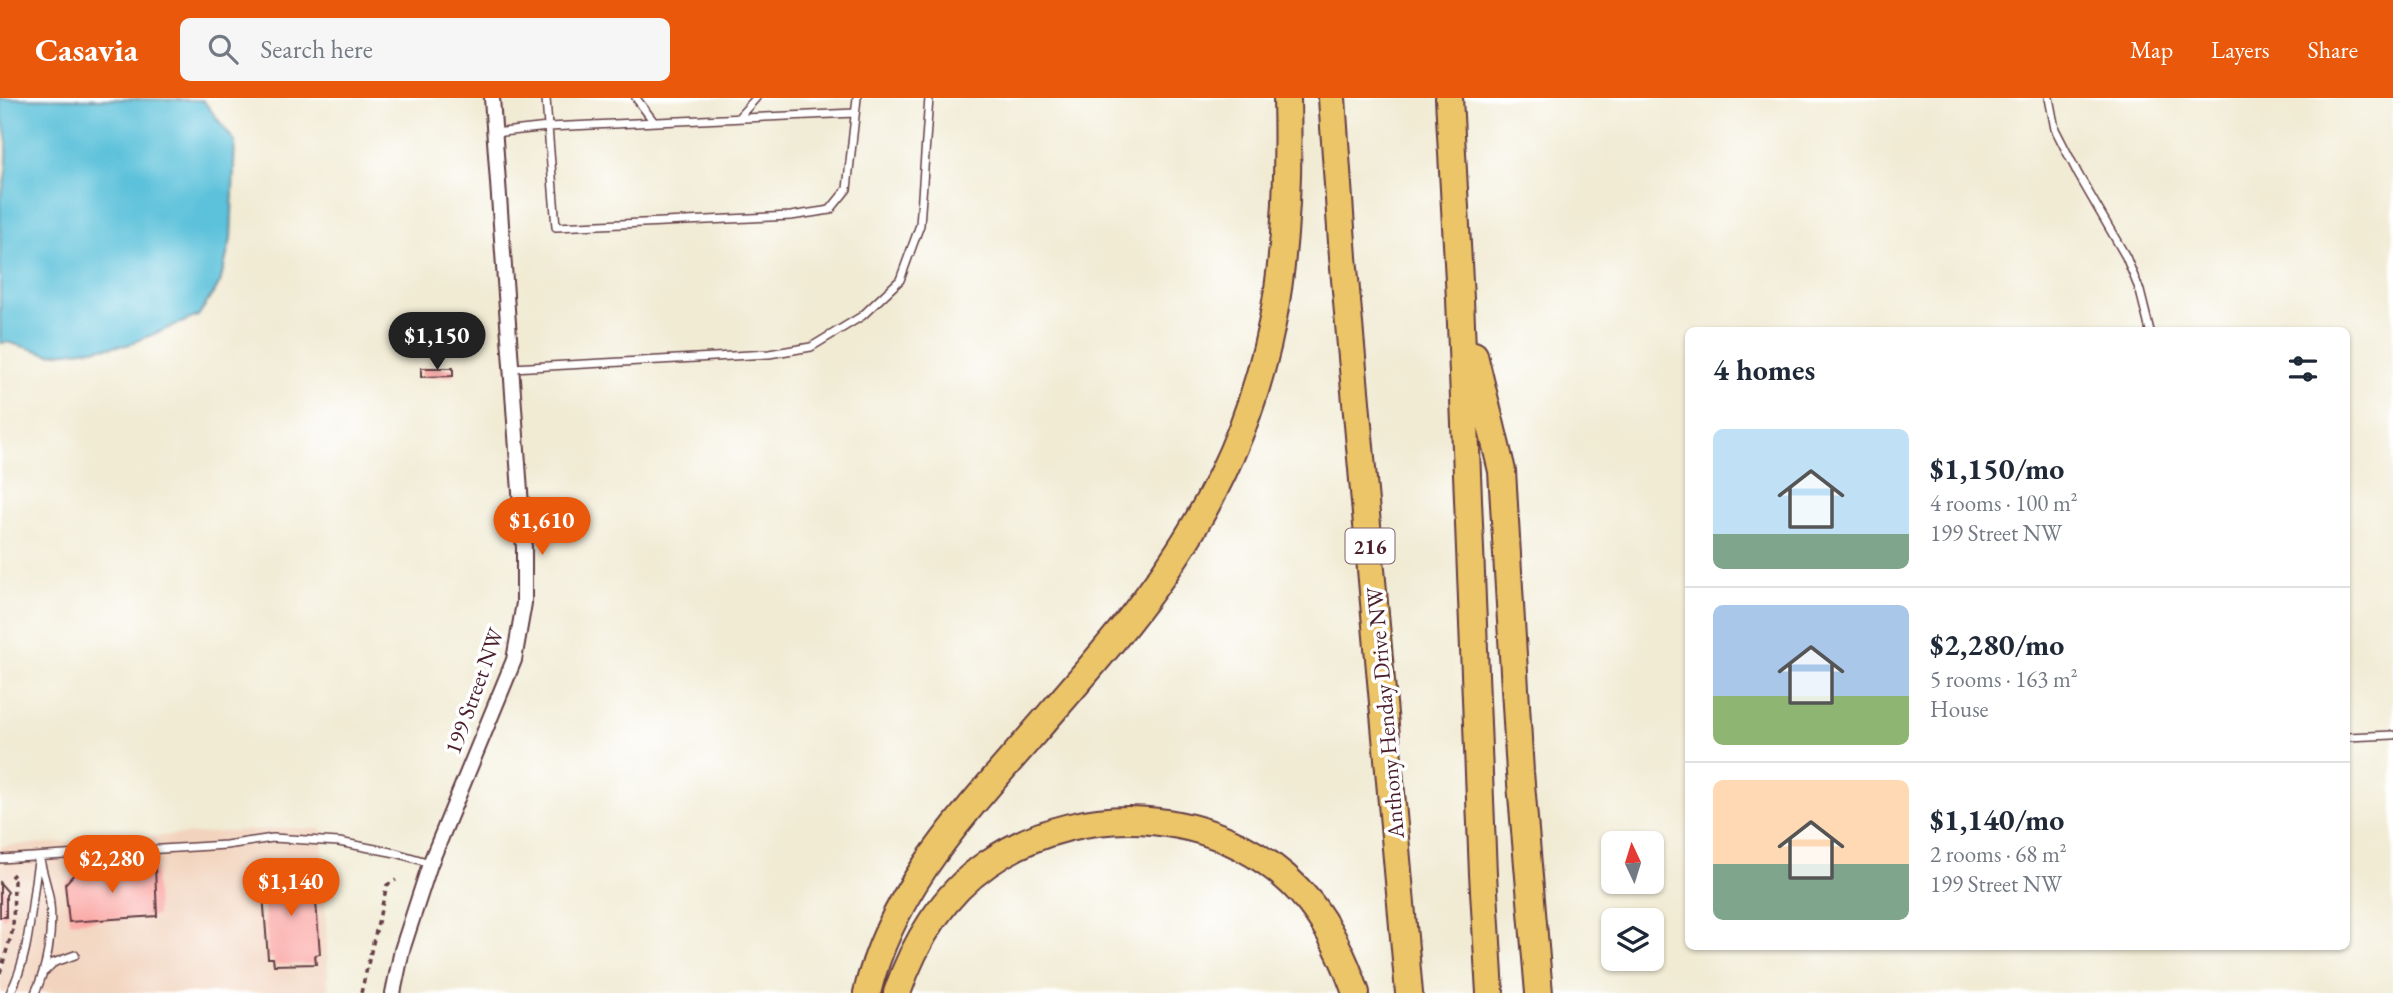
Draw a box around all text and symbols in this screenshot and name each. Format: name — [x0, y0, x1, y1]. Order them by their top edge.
search box — [180, 18, 670, 81]
text: Casavia — [35, 28, 138, 71]
icon: search — [204, 30, 242, 68]
text: Search here — [260, 32, 373, 66]
text: Map — [2130, 34, 2173, 65]
text: Layers — [2211, 34, 2270, 65]
text: Share — [2308, 34, 2358, 65]
pin: $1,150 — [380, 313, 494, 372]
text: $1,150 — [405, 320, 469, 350]
text: 4 homes — [1713, 350, 1815, 389]
icon: filters — [2284, 350, 2322, 388]
text: $1,150/mo — [1930, 449, 2064, 488]
icon: home — [1769, 457, 1853, 541]
text: 4 rooms · 100 m² — [1930, 488, 2078, 518]
pin: $1,610 — [485, 498, 599, 557]
text: $1,610 — [510, 505, 574, 535]
text: 199 Street NW — [1930, 518, 2062, 548]
road number: 216 — [1346, 528, 1394, 564]
street label: Anthony Henday Drive NW — [1359, 585, 1411, 841]
street label: 199 Street NW — [437, 623, 511, 758]
text: $2,280/mo — [1930, 625, 2064, 664]
icon: home — [1769, 633, 1853, 717]
text: 5 rooms · 163 m² — [1930, 664, 2078, 694]
text: House — [1930, 694, 1989, 724]
text: $1,140/mo — [1930, 800, 2064, 839]
icon: home — [1769, 808, 1853, 892]
north arrow — [1601, 831, 1664, 894]
map controls — [1601, 831, 1664, 971]
pin: $2,280 — [55, 836, 169, 895]
text: 2 rooms · 68 m² — [1930, 839, 2067, 869]
text: $2,280 — [80, 843, 144, 873]
pin: $1,140 — [234, 858, 348, 918]
text: $1,140 — [259, 866, 323, 896]
text: 199 Street NW — [1930, 869, 2062, 899]
button: layers — [1601, 908, 1664, 971]

